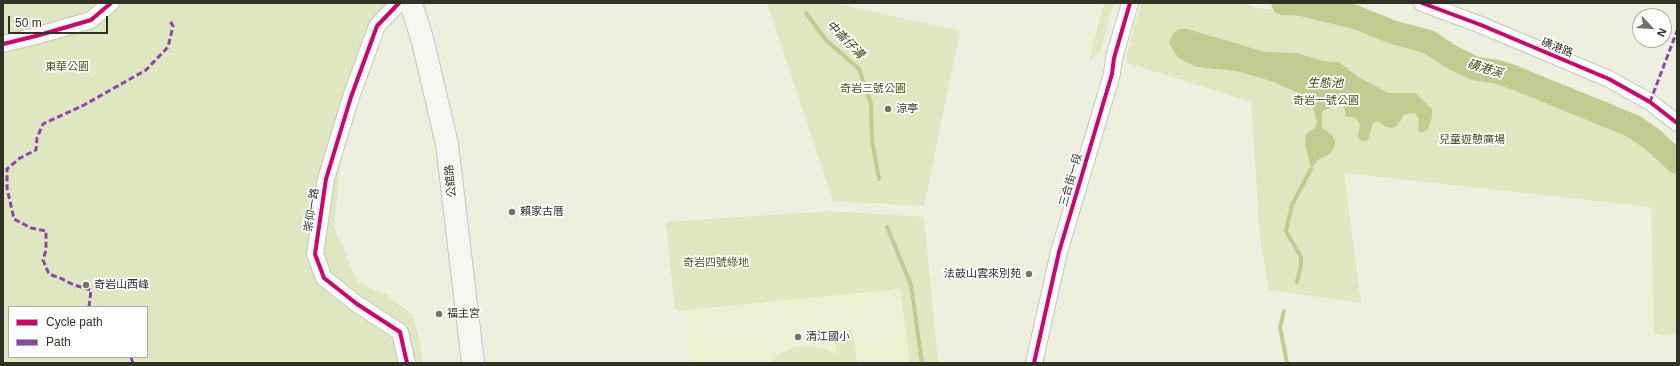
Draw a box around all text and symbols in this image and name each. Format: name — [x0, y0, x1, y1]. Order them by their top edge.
scale bar — [10, 8, 110, 34]
north arrow — [1632, 8, 1672, 48]
text: 50 m — [15, 16, 42, 30]
water label: 中崙仔溝 — [823, 18, 867, 62]
text: N — [1655, 27, 1669, 39]
street label: 磺港路 — [1539, 36, 1575, 60]
water label: 磺港溪 — [1466, 57, 1504, 81]
park label: 東華公園 — [45, 60, 89, 74]
water label: 生態池 — [1307, 77, 1343, 91]
park label: 奇岩三號公園 — [840, 82, 906, 96]
park label: 奇岩一號公園 — [1293, 94, 1359, 108]
place label: 涼亭 — [896, 102, 918, 116]
marker: 涼亭 — [883, 104, 893, 114]
park label: 兒童遊憩廣場 — [1439, 133, 1505, 147]
street label: 三合街一段 — [1057, 152, 1085, 208]
street label: 公舘路 — [443, 164, 459, 198]
street label: 崇仰一路 — [302, 187, 322, 233]
place label: 賴家古厝 — [520, 205, 564, 219]
marker: 賴家古厝 — [507, 207, 517, 217]
park label: 奇岩四號綠地 — [683, 256, 749, 270]
place label: 法鼓山雲來別苑 — [944, 267, 1021, 281]
marker: 法鼓山雲來別苑 — [1024, 269, 1034, 279]
place label: 奇岩山西峰 — [94, 278, 149, 292]
marker: 奇岩山西峰 — [81, 280, 91, 290]
legend — [8, 306, 148, 358]
place label: 福主宮 — [447, 307, 480, 321]
marker: 福主宮 — [434, 309, 444, 319]
text: Cycle path — [46, 315, 103, 329]
place label: 清江國小 — [806, 330, 850, 344]
marker: 清江國小 — [793, 332, 803, 342]
text: Path — [46, 335, 71, 349]

